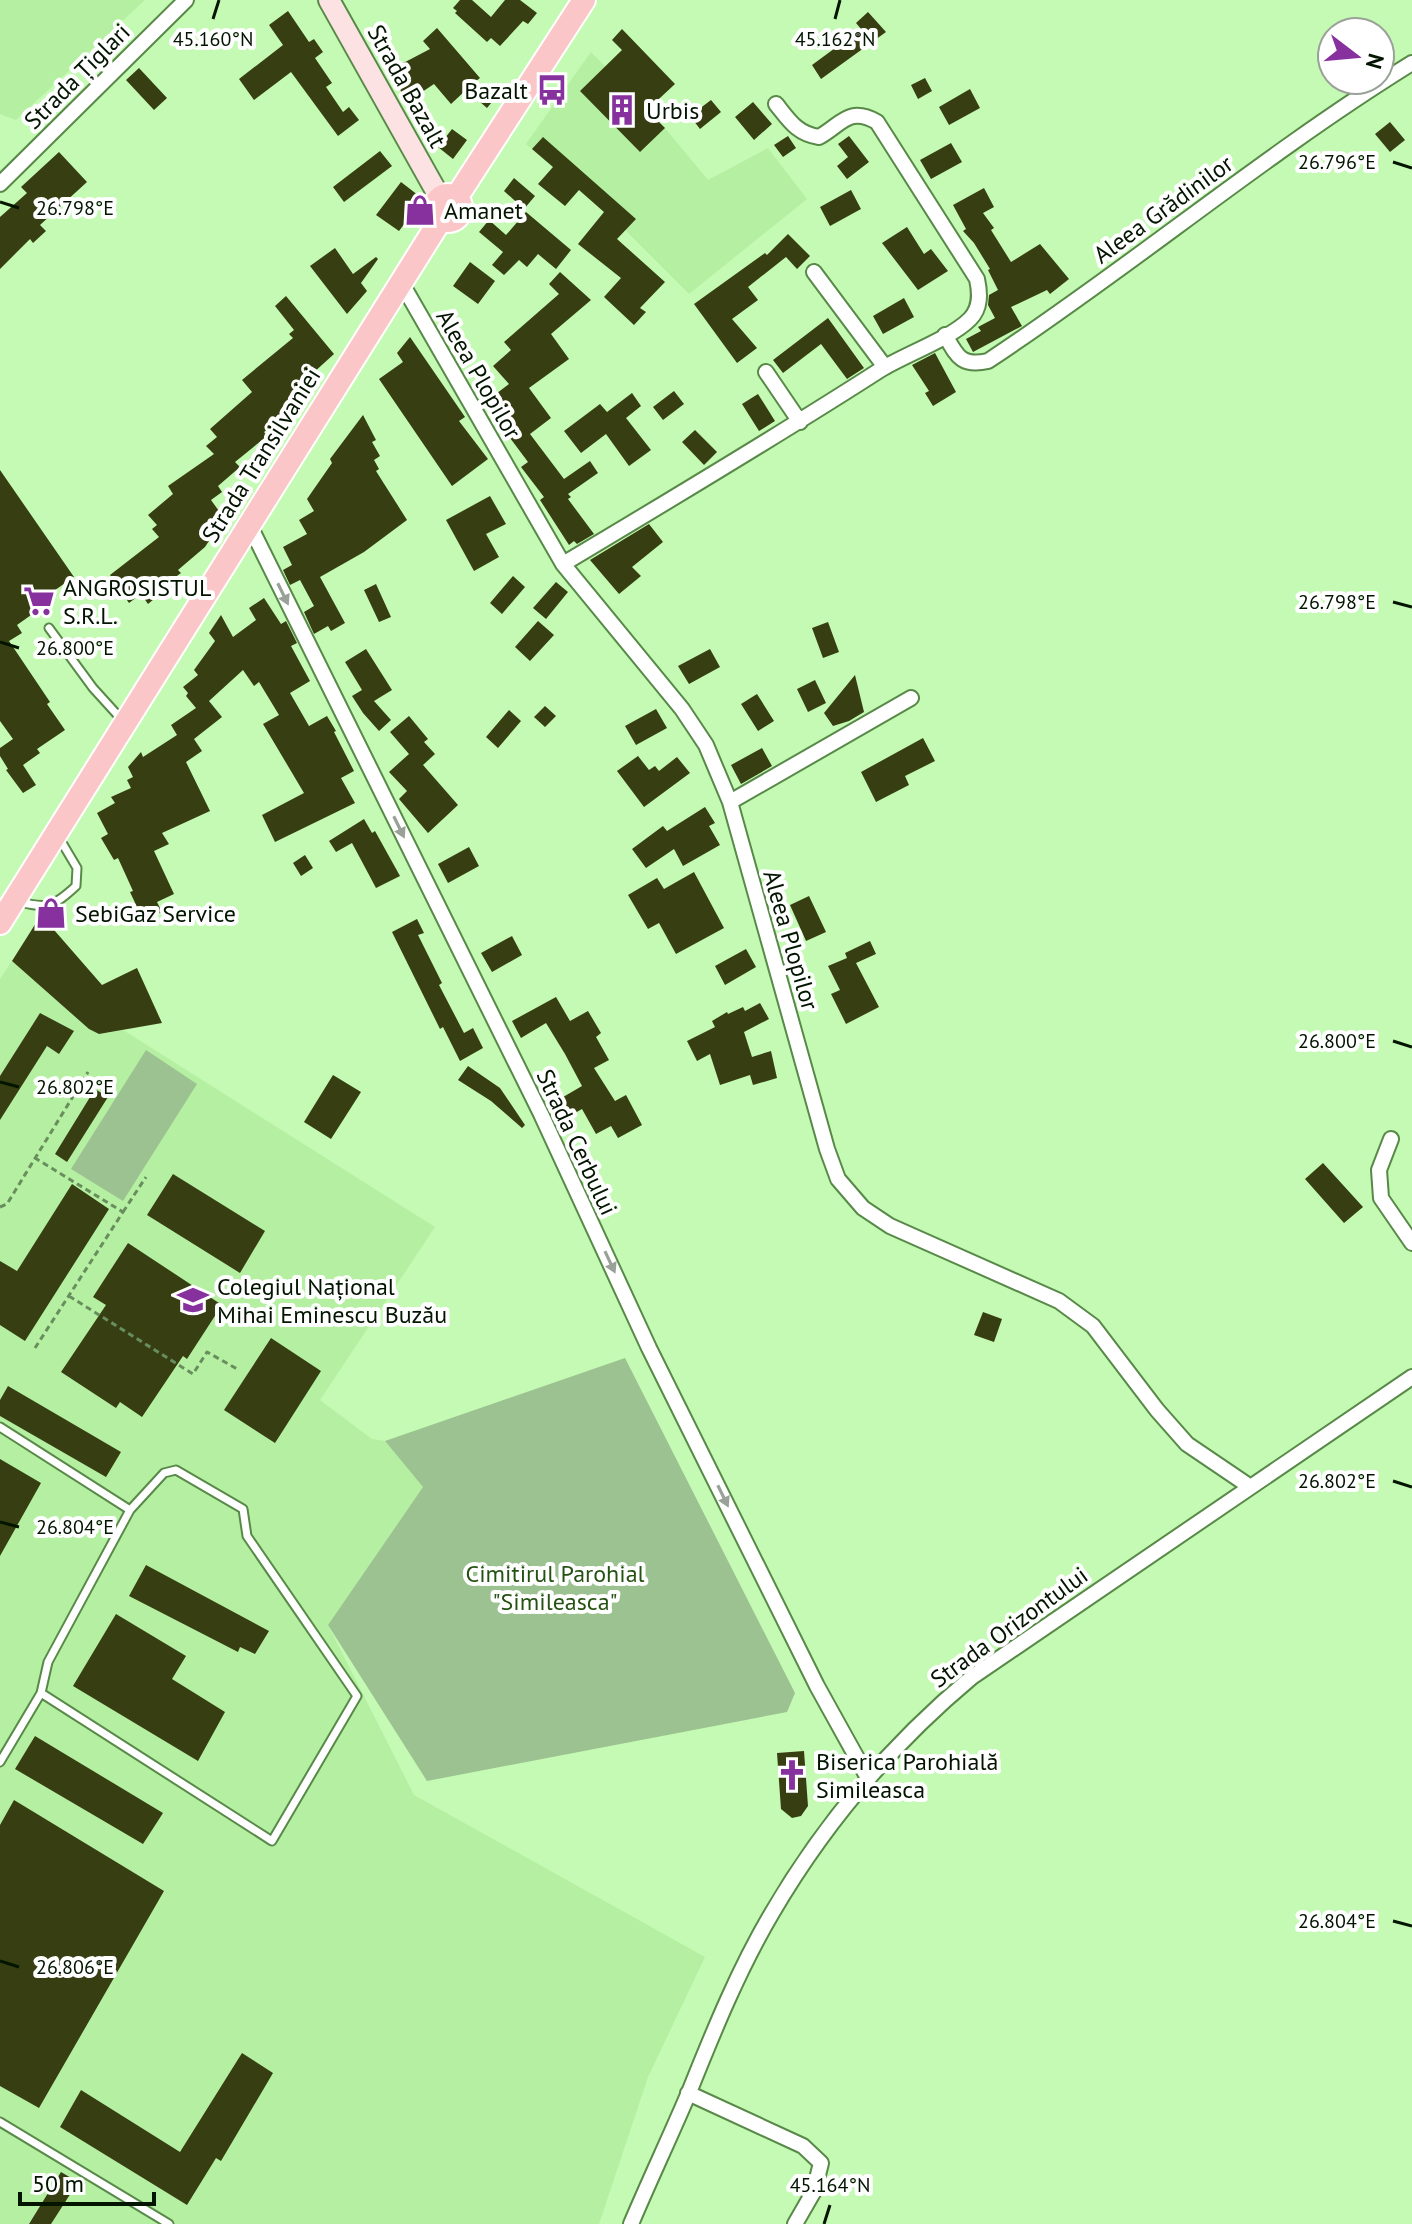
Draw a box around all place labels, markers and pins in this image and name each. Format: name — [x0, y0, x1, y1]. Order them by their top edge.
bus stop icon: Bazalt — [535, 73, 569, 107]
place label: Bazalt — [464, 75, 528, 106]
building icon: Urbis — [605, 93, 639, 127]
place label: Urbis — [646, 95, 699, 126]
shop icon: Amanet — [403, 193, 437, 227]
place label: Amanet — [444, 195, 523, 226]
place label: ANGROSISTUL S.R.L. — [63, 572, 211, 631]
supermarket icon: ANGROSISTUL S.R.L. — [22, 584, 56, 618]
shop icon: SebiGaz Service — [34, 896, 68, 930]
place label: SebiGaz Service — [75, 898, 236, 929]
place label: Colegiul Național Mihai Eminescu Buzău — [217, 1271, 447, 1330]
school or university icon: Colegiul Național Mihai Eminescu Buzău — [176, 1283, 210, 1317]
place label: Biserica Parohială Simileasca — [816, 1746, 998, 1805]
church icon: Biserica Parohială Simileasca — [775, 1758, 809, 1792]

